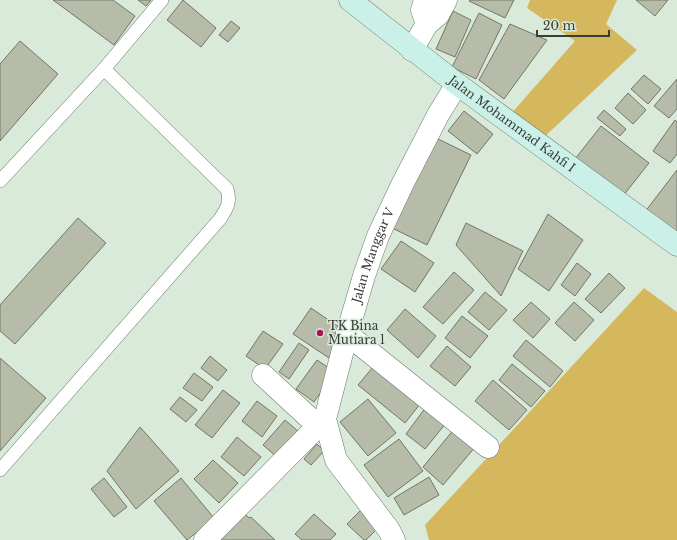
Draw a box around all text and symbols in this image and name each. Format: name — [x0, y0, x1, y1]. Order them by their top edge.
scale bar — [537, 12, 609, 38]
text: 20 m — [543, 18, 575, 33]
street label: Jalan Mohammad Kahfi I — [444, 71, 578, 175]
street label: Jalan Manggar V — [348, 205, 397, 307]
place label: TK Bina Mutiara 1 — [328, 318, 385, 347]
marker: TK Bina Mutiara 1 — [315, 328, 325, 338]

